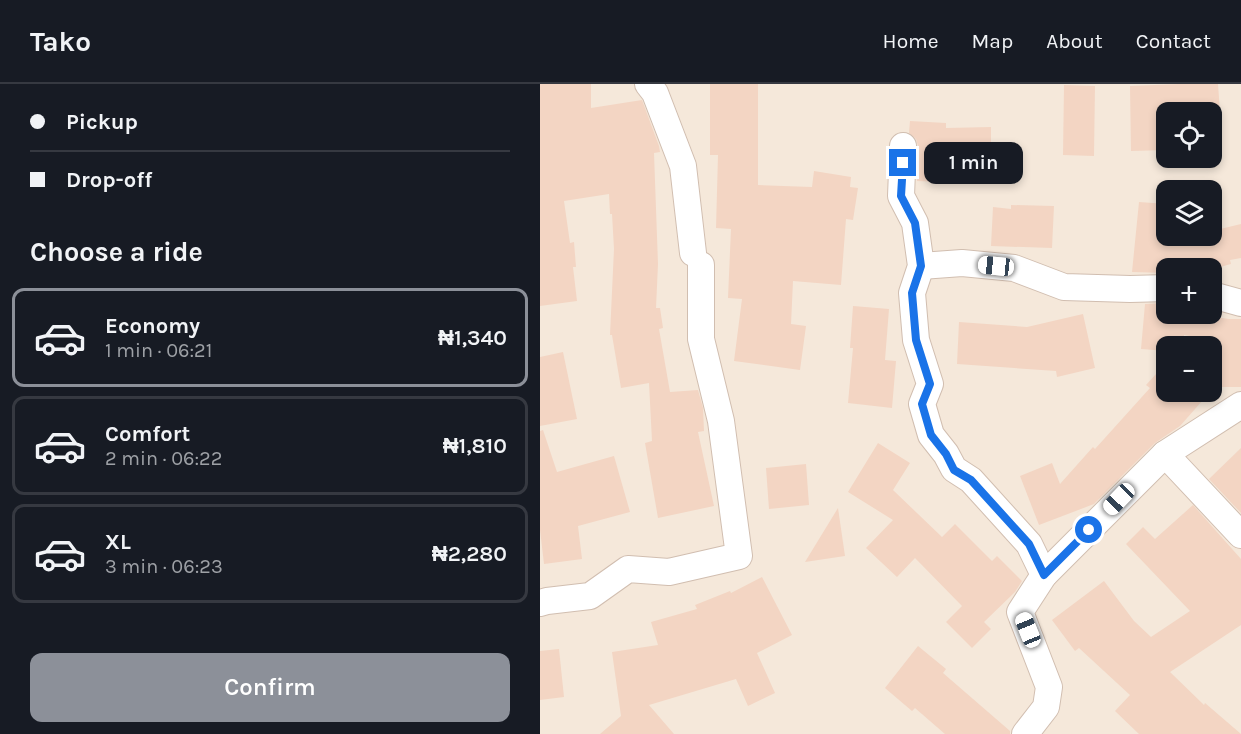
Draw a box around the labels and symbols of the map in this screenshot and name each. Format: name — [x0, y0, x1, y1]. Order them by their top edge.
callout: 1 min — [924, 142, 1023, 184]
route end — [889, 149, 916, 176]
car — [977, 255, 1015, 277]
car — [1100, 480, 1138, 518]
route start — [1075, 516, 1102, 543]
car — [1013, 610, 1043, 650]

